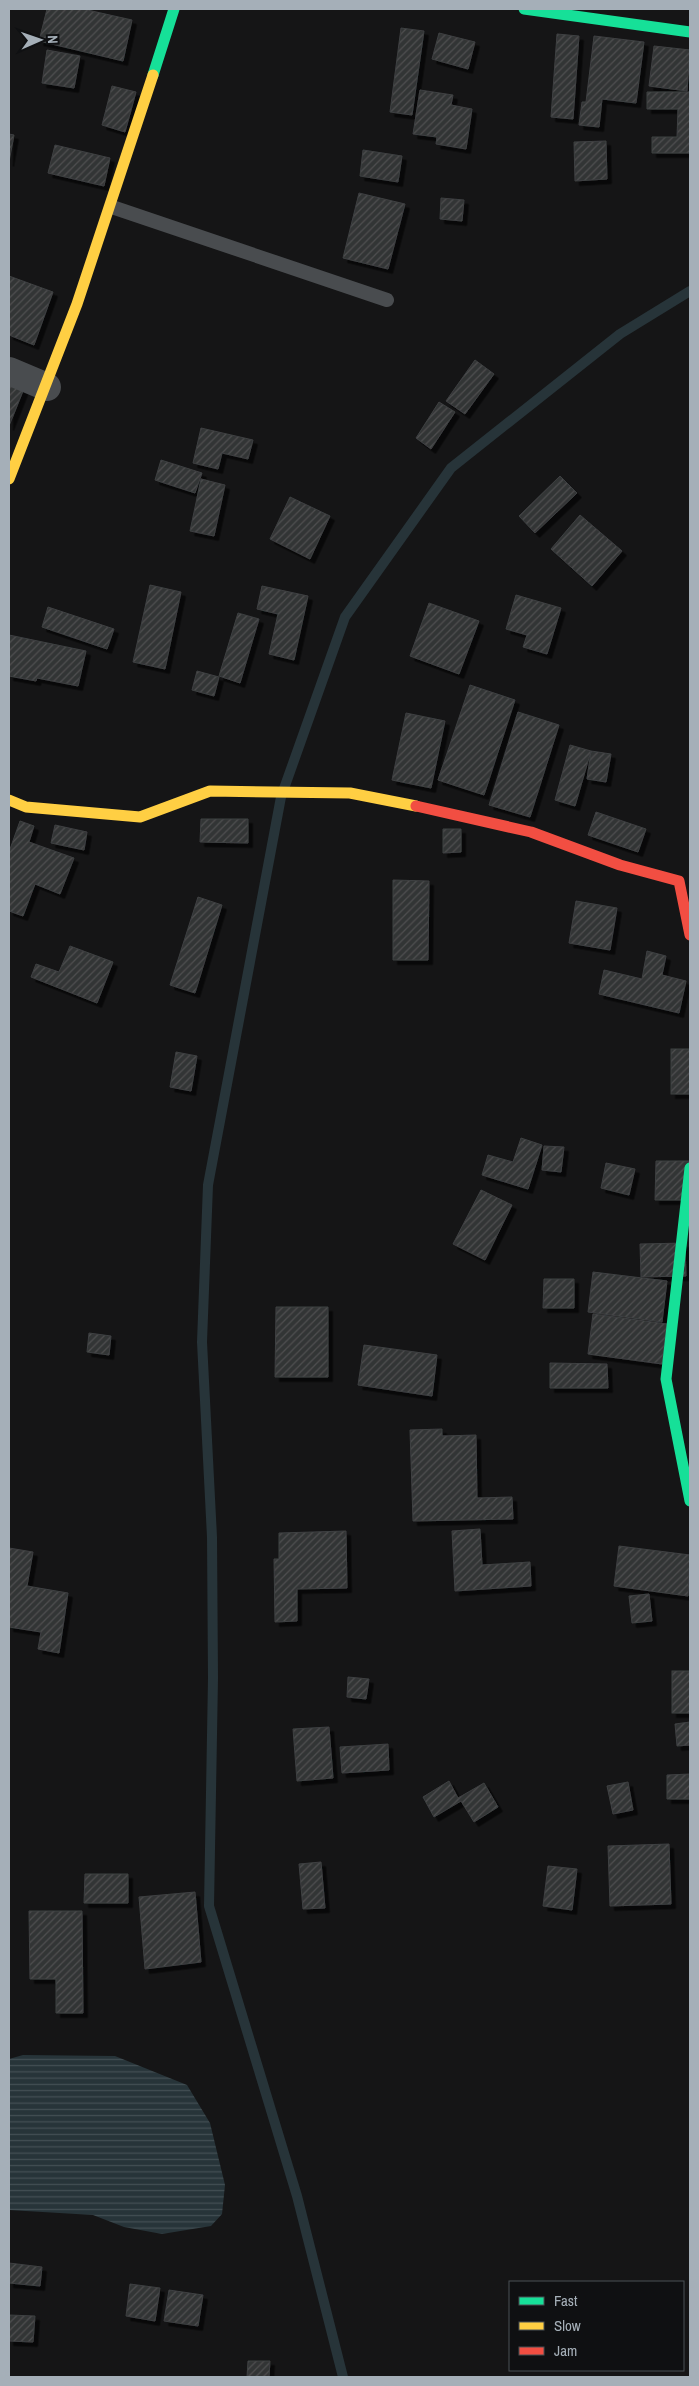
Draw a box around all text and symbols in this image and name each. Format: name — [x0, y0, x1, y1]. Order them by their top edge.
north arrow — [15, 15, 65, 65]
text: N — [44, 35, 62, 44]
legend — [509, 2281, 684, 2371]
text: Fast — [554, 2290, 578, 2311]
text: Slow — [554, 2315, 581, 2336]
text: Jam — [554, 2340, 577, 2361]

